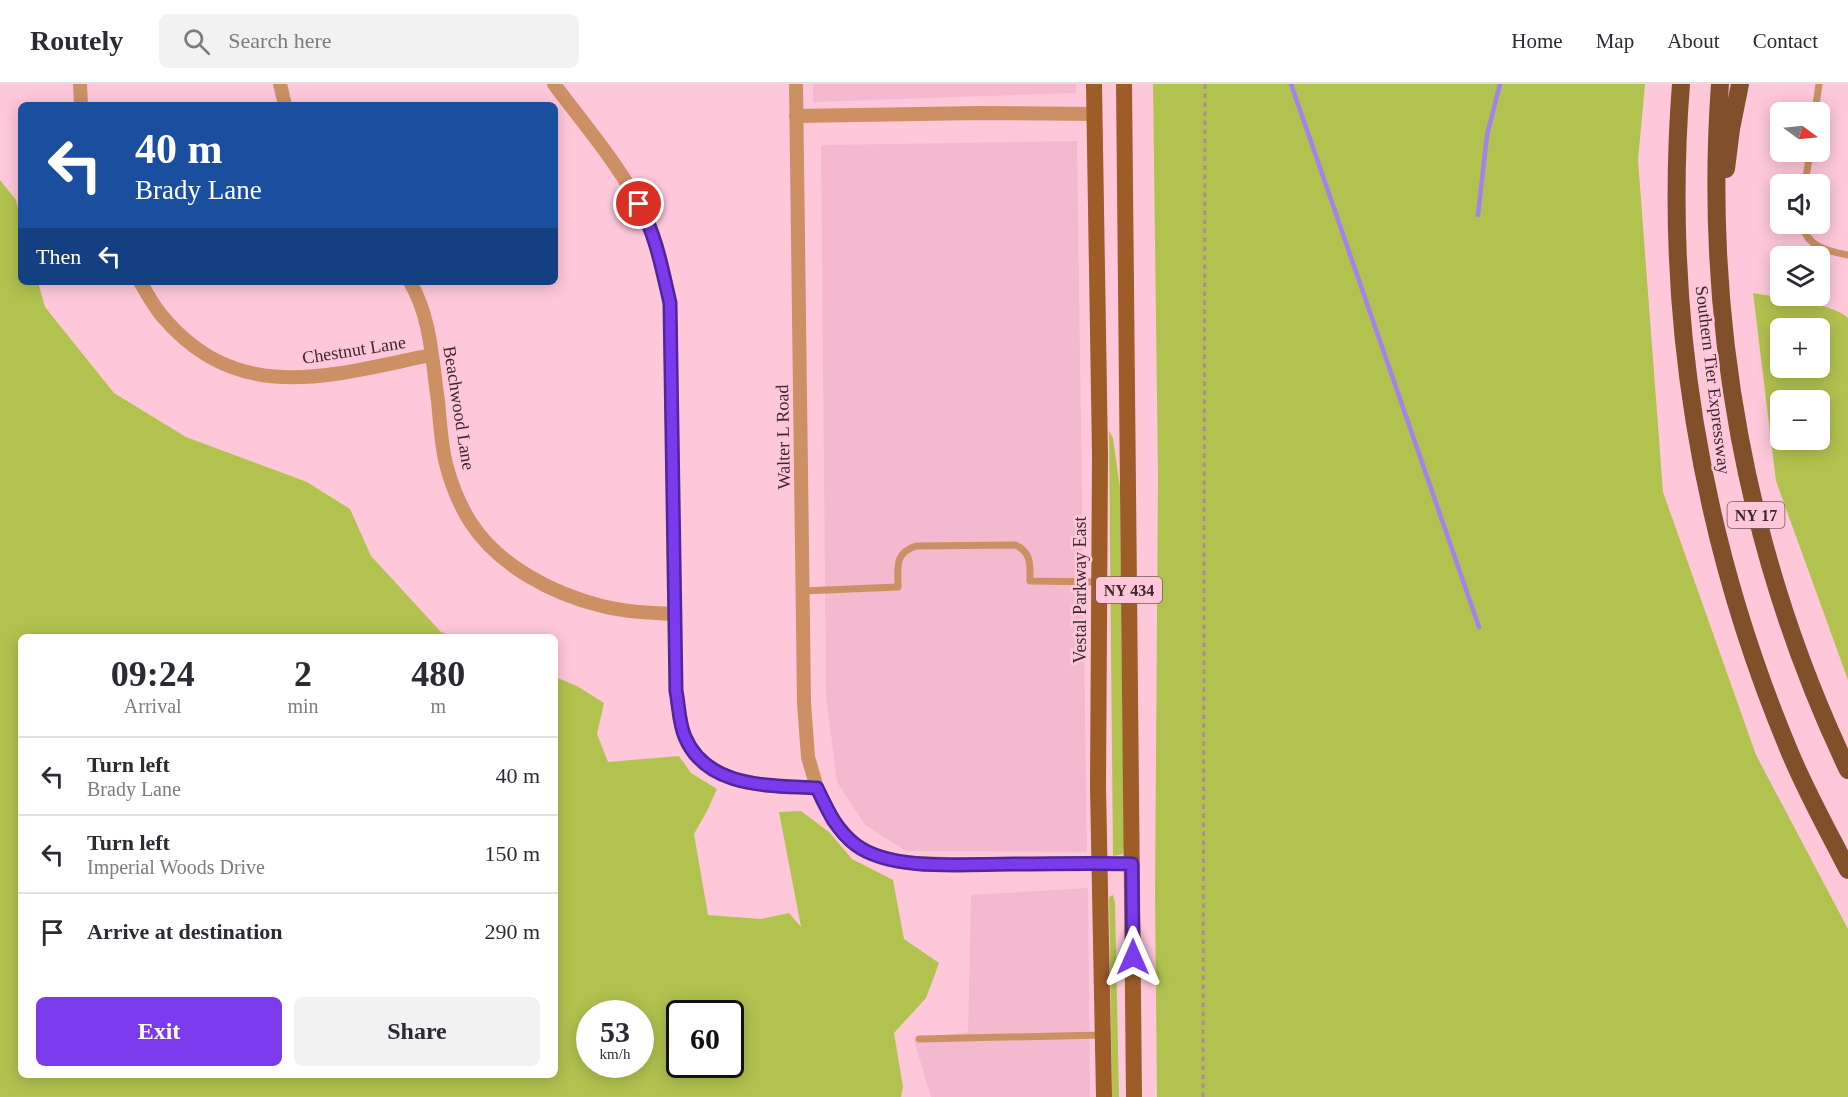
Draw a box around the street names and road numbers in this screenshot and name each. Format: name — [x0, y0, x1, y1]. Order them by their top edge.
street label: Southern Tier Expressway — [1691, 284, 1735, 476]
street label: Chestnut Lane — [301, 332, 407, 368]
street label: Beachwood Lane — [439, 344, 479, 472]
street label: Walter L Road — [772, 384, 794, 490]
road number: NY 17 — [1728, 502, 1784, 528]
street label: Vestal Parkway East — [1070, 517, 1090, 663]
road number: NY 434 — [1096, 577, 1162, 603]

